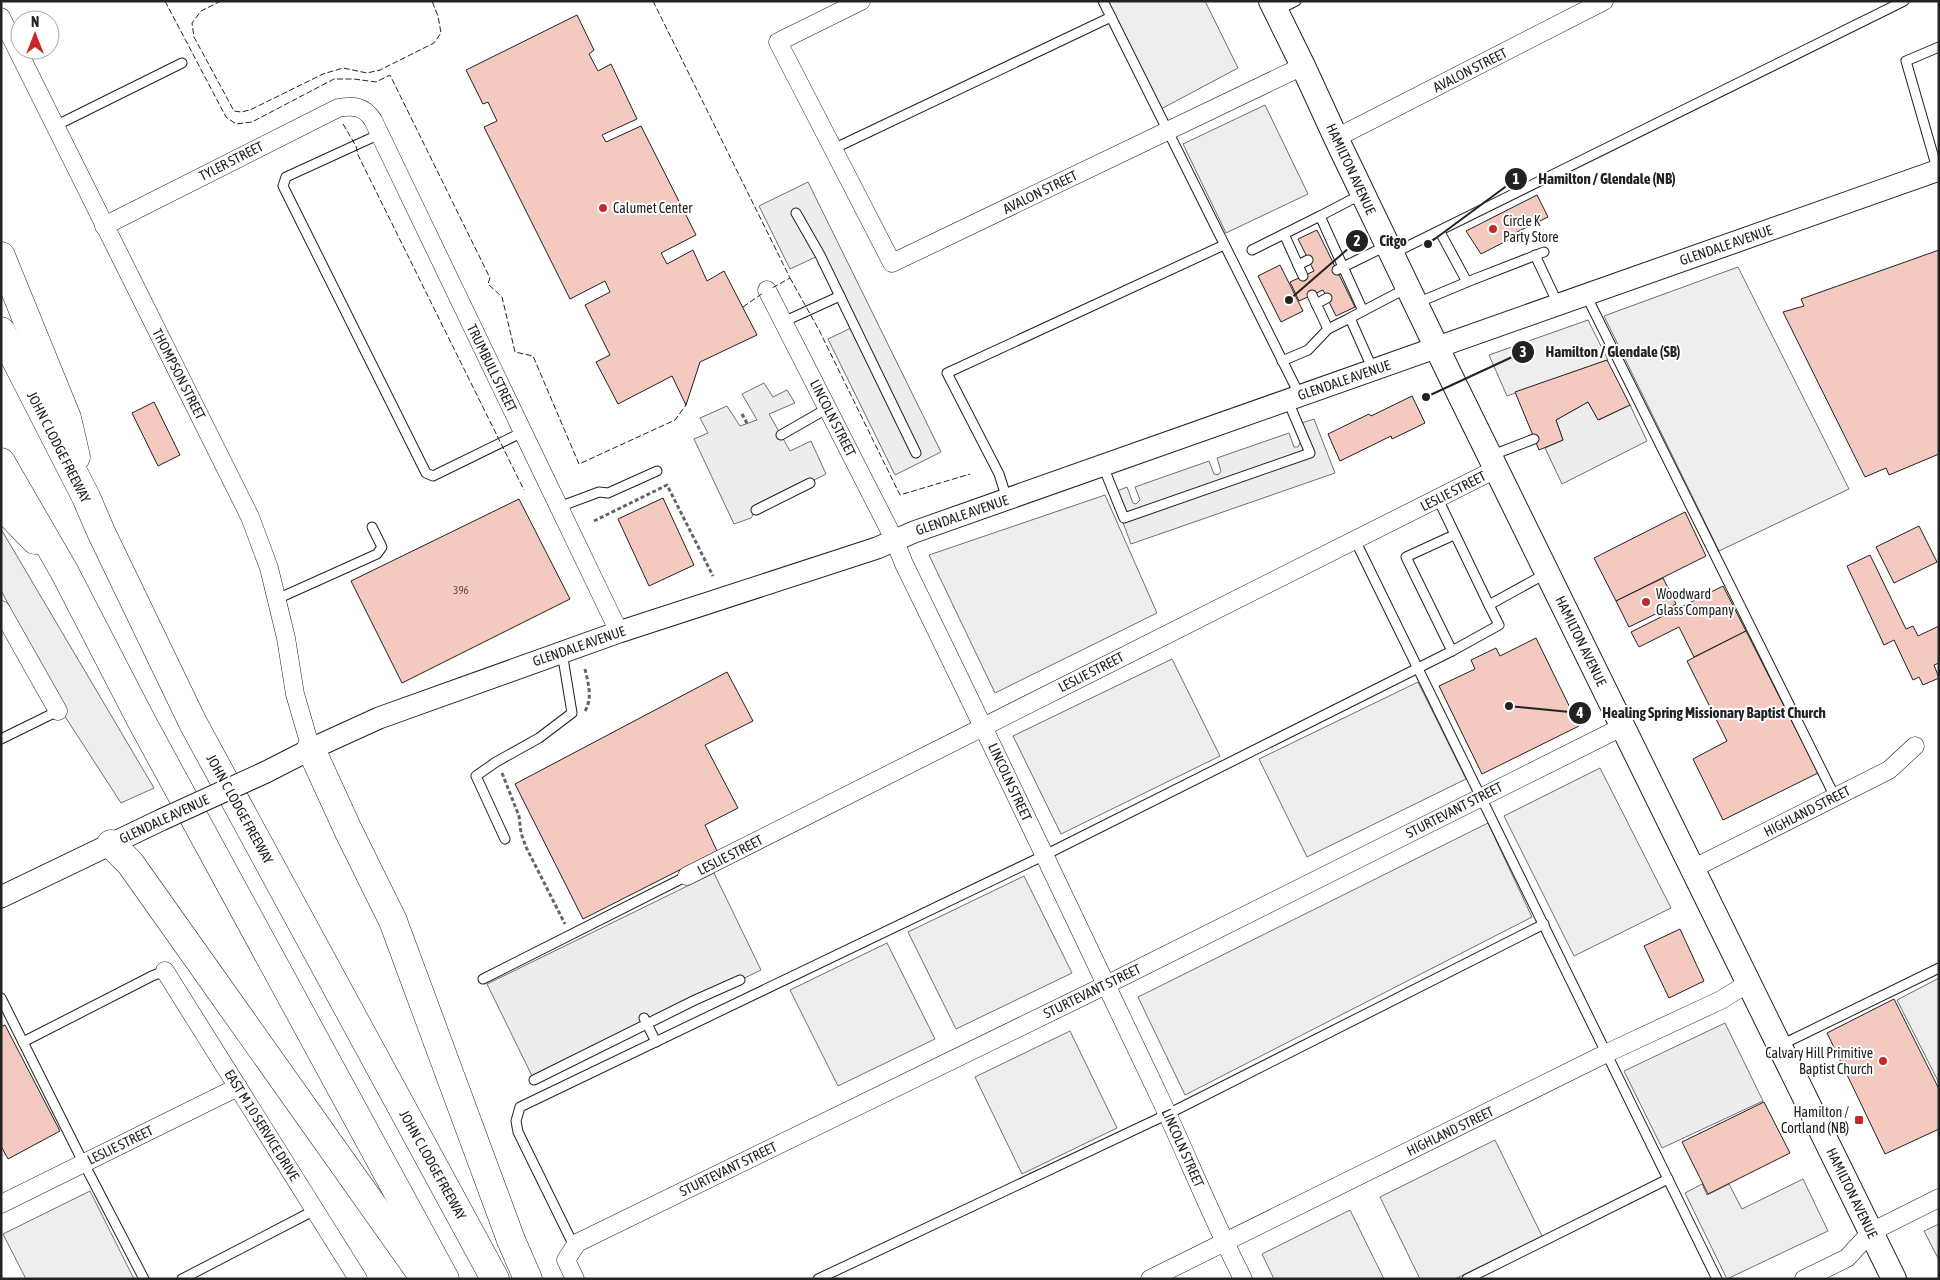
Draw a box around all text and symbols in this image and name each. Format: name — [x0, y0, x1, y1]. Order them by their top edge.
north arrow — [10, 10, 60, 60]
text: N — [31, 14, 39, 30]
street label: AVALON STREET — [1430, 45, 1510, 95]
street label: HAMILTON AVENUE — [1323, 121, 1379, 217]
street label: TYLER STREET — [196, 138, 266, 184]
callout: Hamilton / Glendale (NB) — [1503, 164, 1686, 194]
street label: AVALON STREET — [1000, 167, 1080, 217]
text: 1 — [1512, 170, 1520, 187]
text: Hamilton / Glendale (NB) — [1538, 170, 1676, 187]
place label: Calumet Center — [613, 200, 693, 216]
marker: Calumet Center — [597, 202, 609, 214]
place label: Circle K Party Store — [1503, 213, 1559, 245]
street label: GLENDALE AVENUE — [1678, 222, 1774, 268]
marker: Circle K Party Store — [1487, 223, 1499, 235]
callout: Citgo — [1344, 226, 1417, 256]
text: 2 — [1353, 232, 1361, 249]
text: Citgo — [1379, 232, 1407, 249]
street label: TRUMBULL STREET — [464, 322, 520, 414]
street label: THOMPSON STREET — [149, 326, 209, 422]
callout: Hamilton / Glendale (SB) — [1511, 337, 1691, 367]
text: 3 — [1519, 343, 1527, 360]
text: Hamilton / Glendale (SB) — [1546, 343, 1680, 360]
street label: GLENDALE AVENUE — [1296, 357, 1392, 403]
street label: LINCOLN STREET — [807, 377, 859, 459]
street label: JOHN C LODGE FREEWAY — [24, 389, 94, 506]
street label: LESLIE STREET — [1418, 468, 1488, 514]
street label: GLENDALE AVENUE — [914, 492, 1010, 538]
house number: 396 — [453, 584, 469, 596]
place label: Woodward Glass Company — [1656, 586, 1734, 618]
street label: HAMILTON AVENUE — [1552, 593, 1610, 689]
marker: Woodward Glass Company — [1640, 596, 1652, 608]
street label: GLENDALE AVENUE — [531, 623, 627, 669]
street label: LESLIE STREET — [1056, 649, 1126, 695]
callout: Healing Spring Missionary Baptist Church — [1567, 698, 1836, 728]
text: 4 — [1575, 704, 1584, 721]
text: Healing Spring Missionary Baptist Church — [1602, 704, 1826, 721]
street label: LINCOLN STREET — [985, 740, 1035, 824]
street label: JOHN C LODGE FREEWAY — [203, 752, 277, 867]
street label: STURTEVANT STREET — [1403, 779, 1505, 841]
street label: HIGHLAND STREET — [1761, 782, 1853, 840]
street label: GLENDALE AVENUE — [117, 791, 211, 847]
street label: LESLIE STREET — [695, 832, 765, 878]
street label: STURTEVANT STREET — [1041, 961, 1143, 1021]
place label: Calvary Hill Primitive Baptist Church — [1765, 1045, 1873, 1077]
marker: Calvary Hill Primitive Baptist Church — [1877, 1055, 1889, 1067]
street label: EAST M 10 SERVICE DRIVE — [221, 1067, 303, 1183]
street label: HIGHLAND STREET — [1404, 1103, 1496, 1159]
place label: Hamilton / Cortland (NB) — [1781, 1104, 1849, 1136]
street label: LINCOLN STREET — [1159, 1106, 1207, 1190]
street label: JOHN C LODGE FREEWAY — [396, 1108, 470, 1223]
marker: Hamilton / Cortland (NB) — [1853, 1114, 1865, 1126]
street label: LESLIE STREET — [84, 1122, 156, 1168]
street label: STURTEVANT STREET — [677, 1139, 779, 1199]
street label: HAMILTON AVENUE — [1823, 1145, 1881, 1241]

